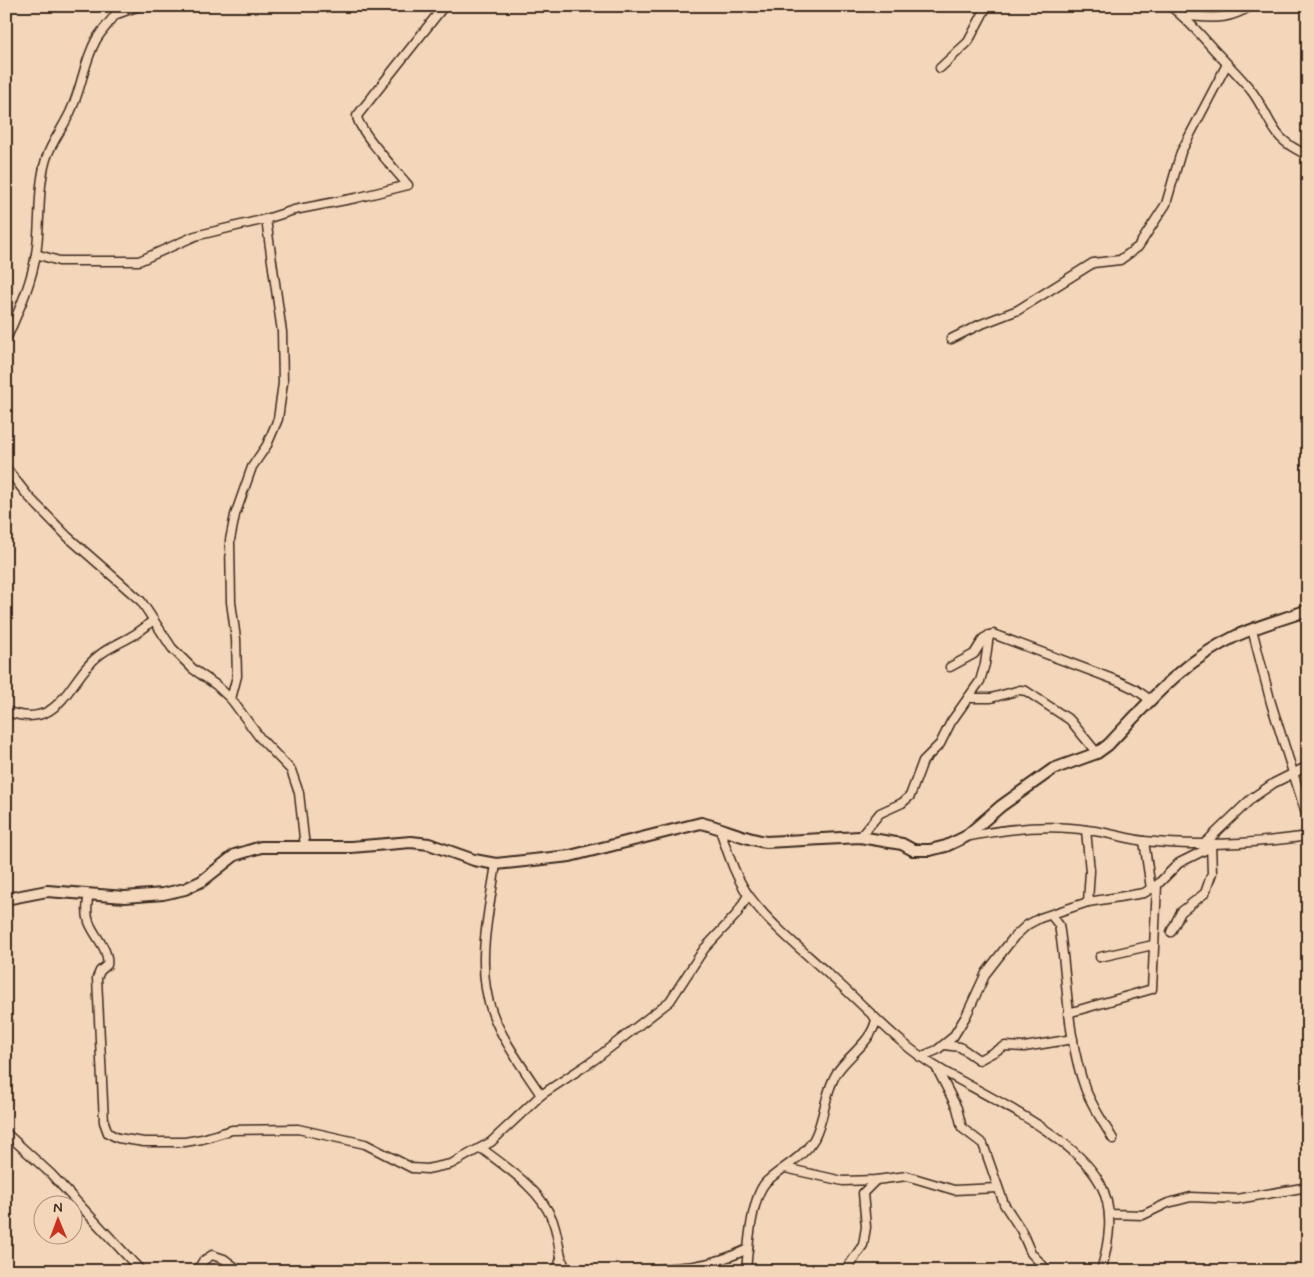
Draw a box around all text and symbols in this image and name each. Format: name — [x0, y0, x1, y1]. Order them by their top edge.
north arrow — [32, 1194, 82, 1244]
text: N — [53, 1199, 63, 1217]

